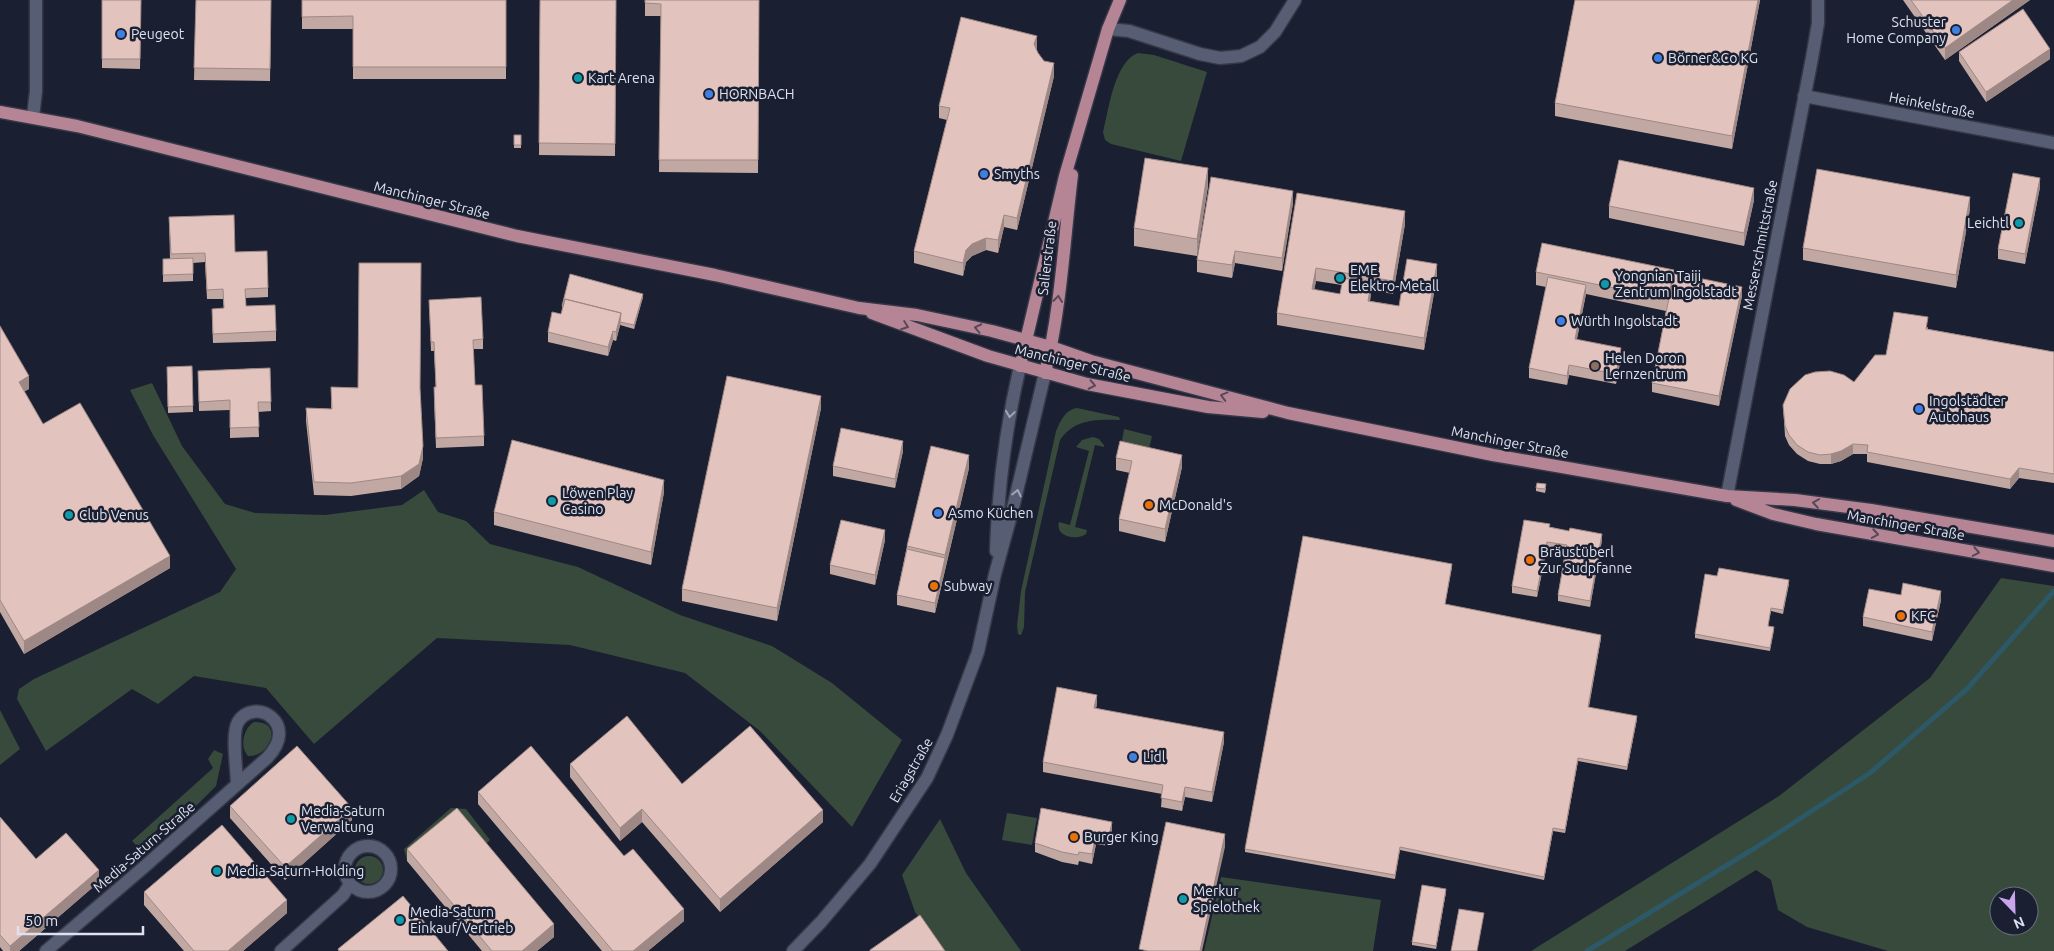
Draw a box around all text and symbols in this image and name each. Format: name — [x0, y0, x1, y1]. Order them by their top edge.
place label: Schuster Home Company — [1846, 14, 1947, 46]
marker: Schuster Home Company — [1950, 24, 1962, 36]
place label: Peugeot — [131, 26, 185, 42]
marker: Peugeot — [115, 28, 127, 40]
place label: Börner&Co KG — [1668, 50, 1758, 66]
marker: Börner&Co KG — [1652, 52, 1664, 64]
place label: Kart Arena — [588, 70, 655, 86]
marker: Kart Arena — [572, 72, 584, 84]
place label: HORNBACH — [719, 86, 795, 102]
marker: HORNBACH — [703, 88, 715, 100]
street label: Heinkelstraße — [1888, 89, 1976, 121]
place label: Smyths — [994, 166, 1040, 182]
marker: Smyths — [978, 168, 990, 180]
street label: Manchinger Straße — [372, 178, 492, 222]
street label: Messerschmittstraße — [1740, 178, 1780, 312]
place label: Leichtl — [1967, 215, 2009, 231]
marker: Leichtl — [2013, 217, 2025, 229]
street label: Salierstraße — [1034, 220, 1060, 296]
place label: EME Elektro-Metall — [1350, 262, 1440, 294]
place label: Yongnian Taiji Zentrum Ingolstadt — [1615, 268, 1737, 300]
marker: EME Elektro-Metall — [1334, 272, 1346, 284]
marker: Yongnian Taiji Zentrum Ingolstadt — [1599, 278, 1611, 290]
one-way arrow — [1052, 295, 1063, 303]
place label: Würth Ingolstadt — [1571, 313, 1678, 329]
marker: Würth Ingolstadt — [1555, 315, 1567, 327]
one-way arrow — [900, 320, 908, 330]
one-way arrow — [974, 324, 982, 334]
street label: Manchinger Straße — [1013, 341, 1133, 385]
place label: Helen Doron Lernzentrum — [1605, 350, 1686, 382]
marker: Helen Doron Lernzentrum — [1589, 360, 1601, 372]
one-way arrow — [1088, 379, 1097, 390]
one-way arrow — [1219, 391, 1228, 402]
place label: Ingolstädter Autohaus — [1929, 393, 2007, 425]
marker: Ingolstädter Autohaus — [1913, 403, 1925, 415]
one-way arrow — [1005, 410, 1016, 418]
street label: Manchinger Straße — [1450, 423, 1570, 461]
place label: Löwen Play Casino — [562, 485, 633, 517]
one-way arrow — [1011, 488, 1022, 497]
marker: Löwen Play Casino — [546, 495, 558, 507]
place label: McDonald's — [1159, 497, 1232, 513]
one-way arrow — [1812, 498, 1820, 509]
marker: McDonald's — [1143, 499, 1155, 511]
place label: Asmo Küchen — [948, 505, 1034, 521]
place label: Club Venus — [79, 507, 149, 523]
marker: Asmo Küchen — [932, 507, 944, 519]
street label: Manchinger Straße — [1846, 507, 1966, 543]
marker: Club Venus — [63, 509, 75, 521]
one-way arrow — [1871, 529, 1880, 539]
place label: Bräustüberl Zur Sudpfanne — [1540, 544, 1632, 576]
one-way arrow — [1971, 547, 1980, 557]
marker: Bräustüberl Zur Sudpfanne — [1524, 554, 1536, 566]
place label: Subway — [944, 578, 993, 594]
marker: Subway — [928, 580, 940, 592]
place label: KFC — [1911, 608, 1936, 624]
marker: KFC — [1895, 610, 1907, 622]
street label: Eriagstraße — [886, 735, 936, 805]
place label: Lidl — [1143, 749, 1166, 765]
marker: Lidl — [1127, 751, 1139, 763]
street label: Media-Saturn-Straße — [90, 798, 198, 896]
place label: Media-Saturn Verwaltung — [301, 803, 385, 835]
marker: Media-Saturn Verwaltung — [285, 813, 297, 825]
place label: Burger King — [1084, 829, 1159, 845]
marker: Burger King — [1068, 831, 1080, 843]
place label: Media-Saturn-Holding — [227, 863, 364, 879]
marker: Media-Saturn-Holding — [211, 865, 223, 877]
place label: Merkur Spielothek — [1193, 883, 1260, 915]
north arrow — [1989, 886, 2039, 936]
marker: Merkur Spielothek — [1177, 893, 1189, 905]
scale bar — [18, 904, 142, 936]
place label: Media-Saturn Einkauf/Vertrieb — [410, 904, 514, 936]
text: 50 m — [25, 912, 58, 929]
marker: Media-Saturn Einkauf/Vertrieb — [394, 914, 406, 926]
text: N — [2011, 914, 2027, 932]

